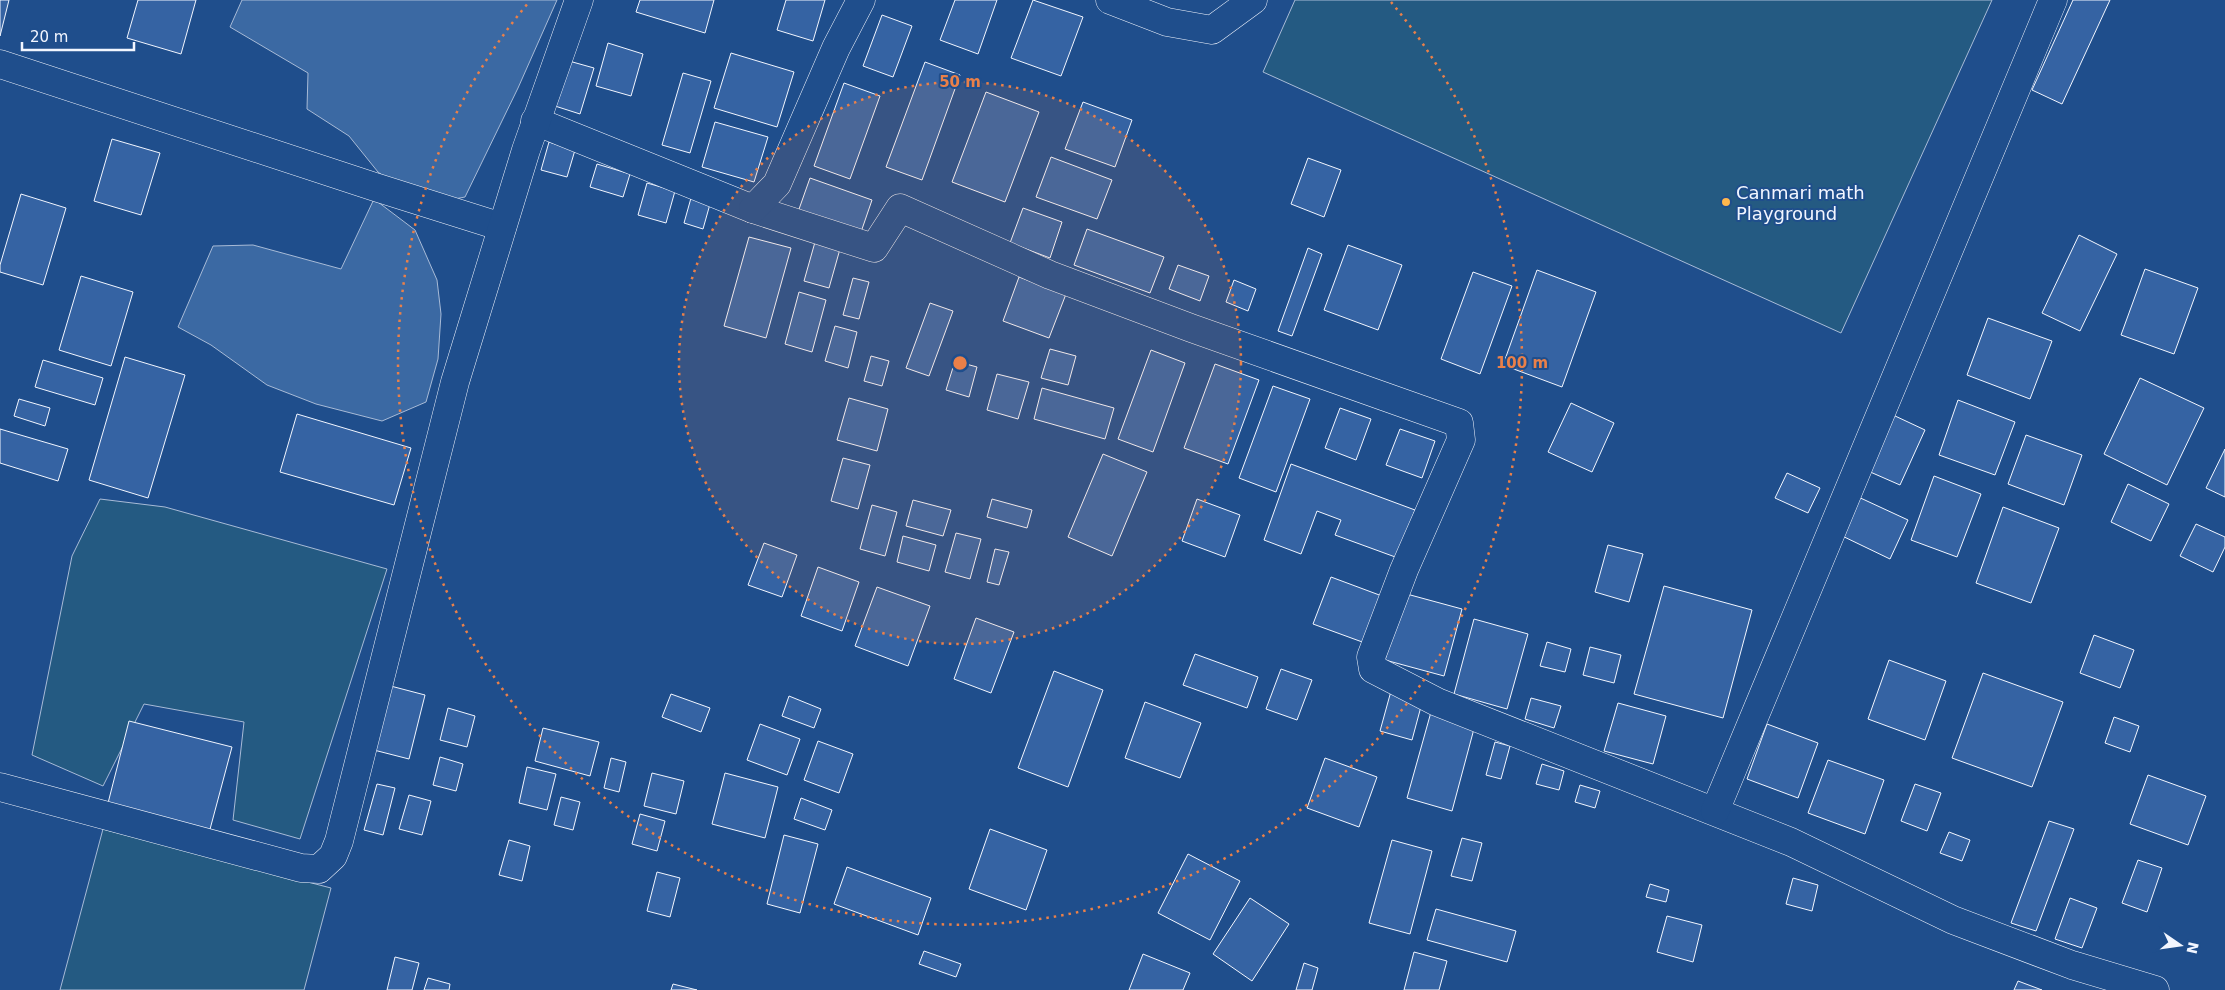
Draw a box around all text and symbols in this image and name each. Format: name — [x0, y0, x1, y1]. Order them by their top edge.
scale bar — [22, 20, 135, 52]
text: 20 m — [30, 28, 68, 46]
text: 50 m — [939, 73, 981, 91]
place label: Canmari math Playground — [1736, 182, 1865, 224]
marker: Canmari math Playground — [1720, 196, 1732, 208]
centre of rings — [951, 354, 969, 372]
text: 100 m — [1496, 354, 1548, 372]
north arrow — [2155, 920, 2205, 970]
text: N — [2184, 940, 2202, 955]

